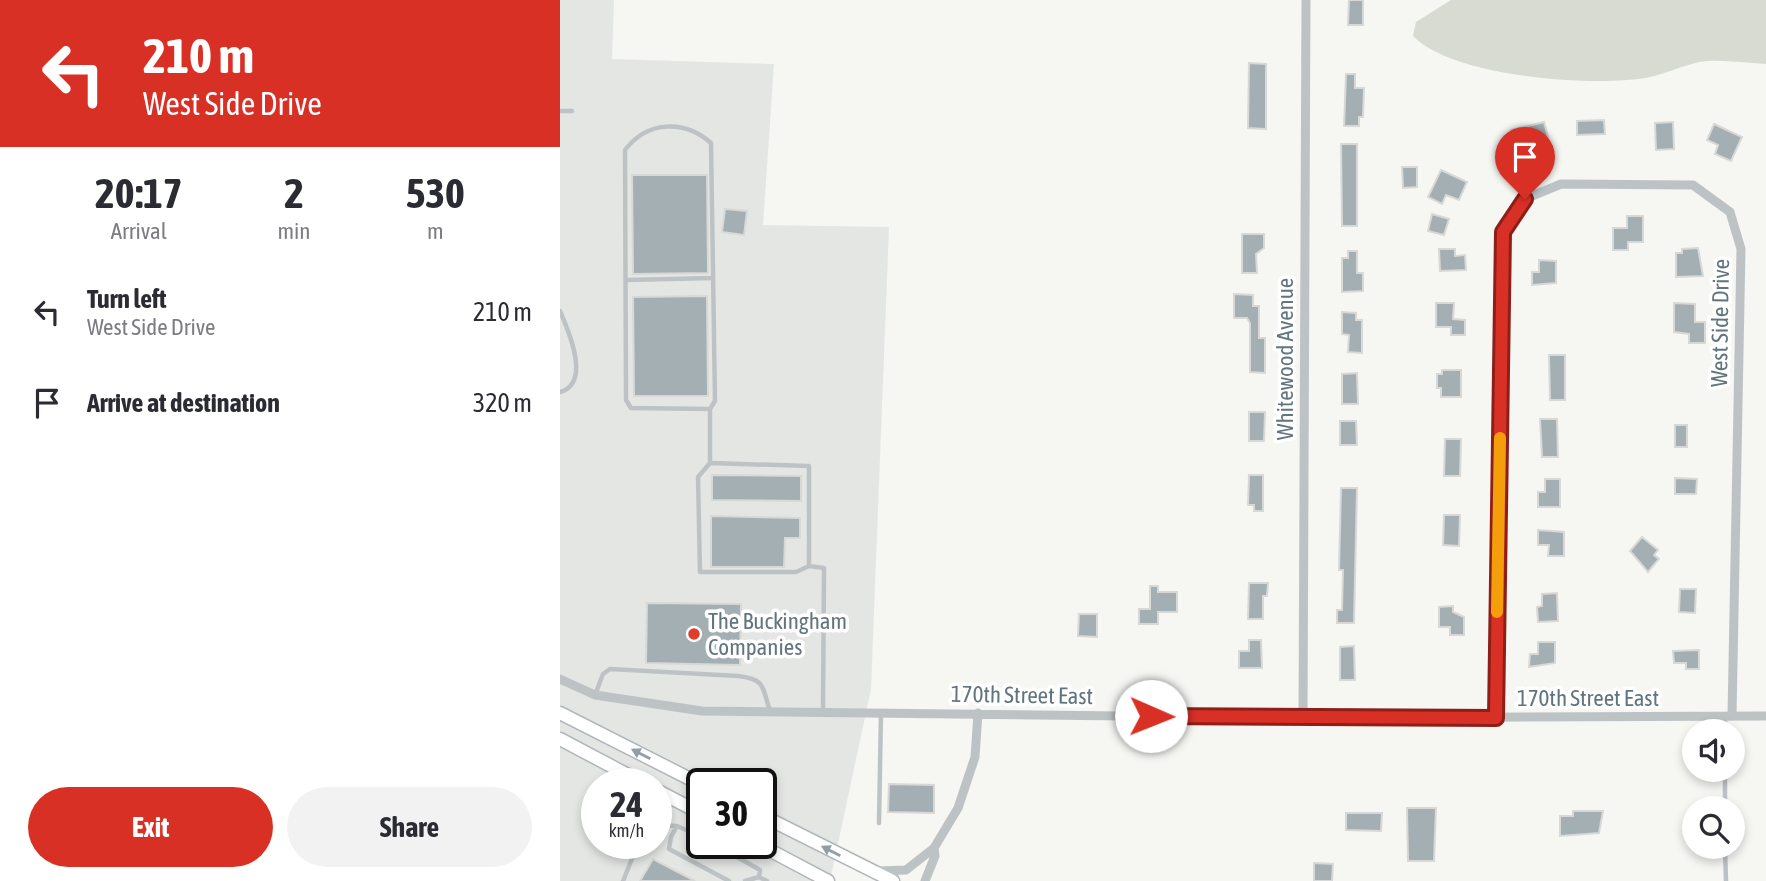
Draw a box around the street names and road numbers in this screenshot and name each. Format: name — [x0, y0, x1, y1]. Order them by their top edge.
street label: West Side Drive — [1706, 259, 1734, 387]
street label: Whitewood Avenue — [1272, 278, 1298, 440]
street label: 170th Street East — [951, 681, 1093, 709]
street label: 170th Street East — [1517, 685, 1659, 711]

